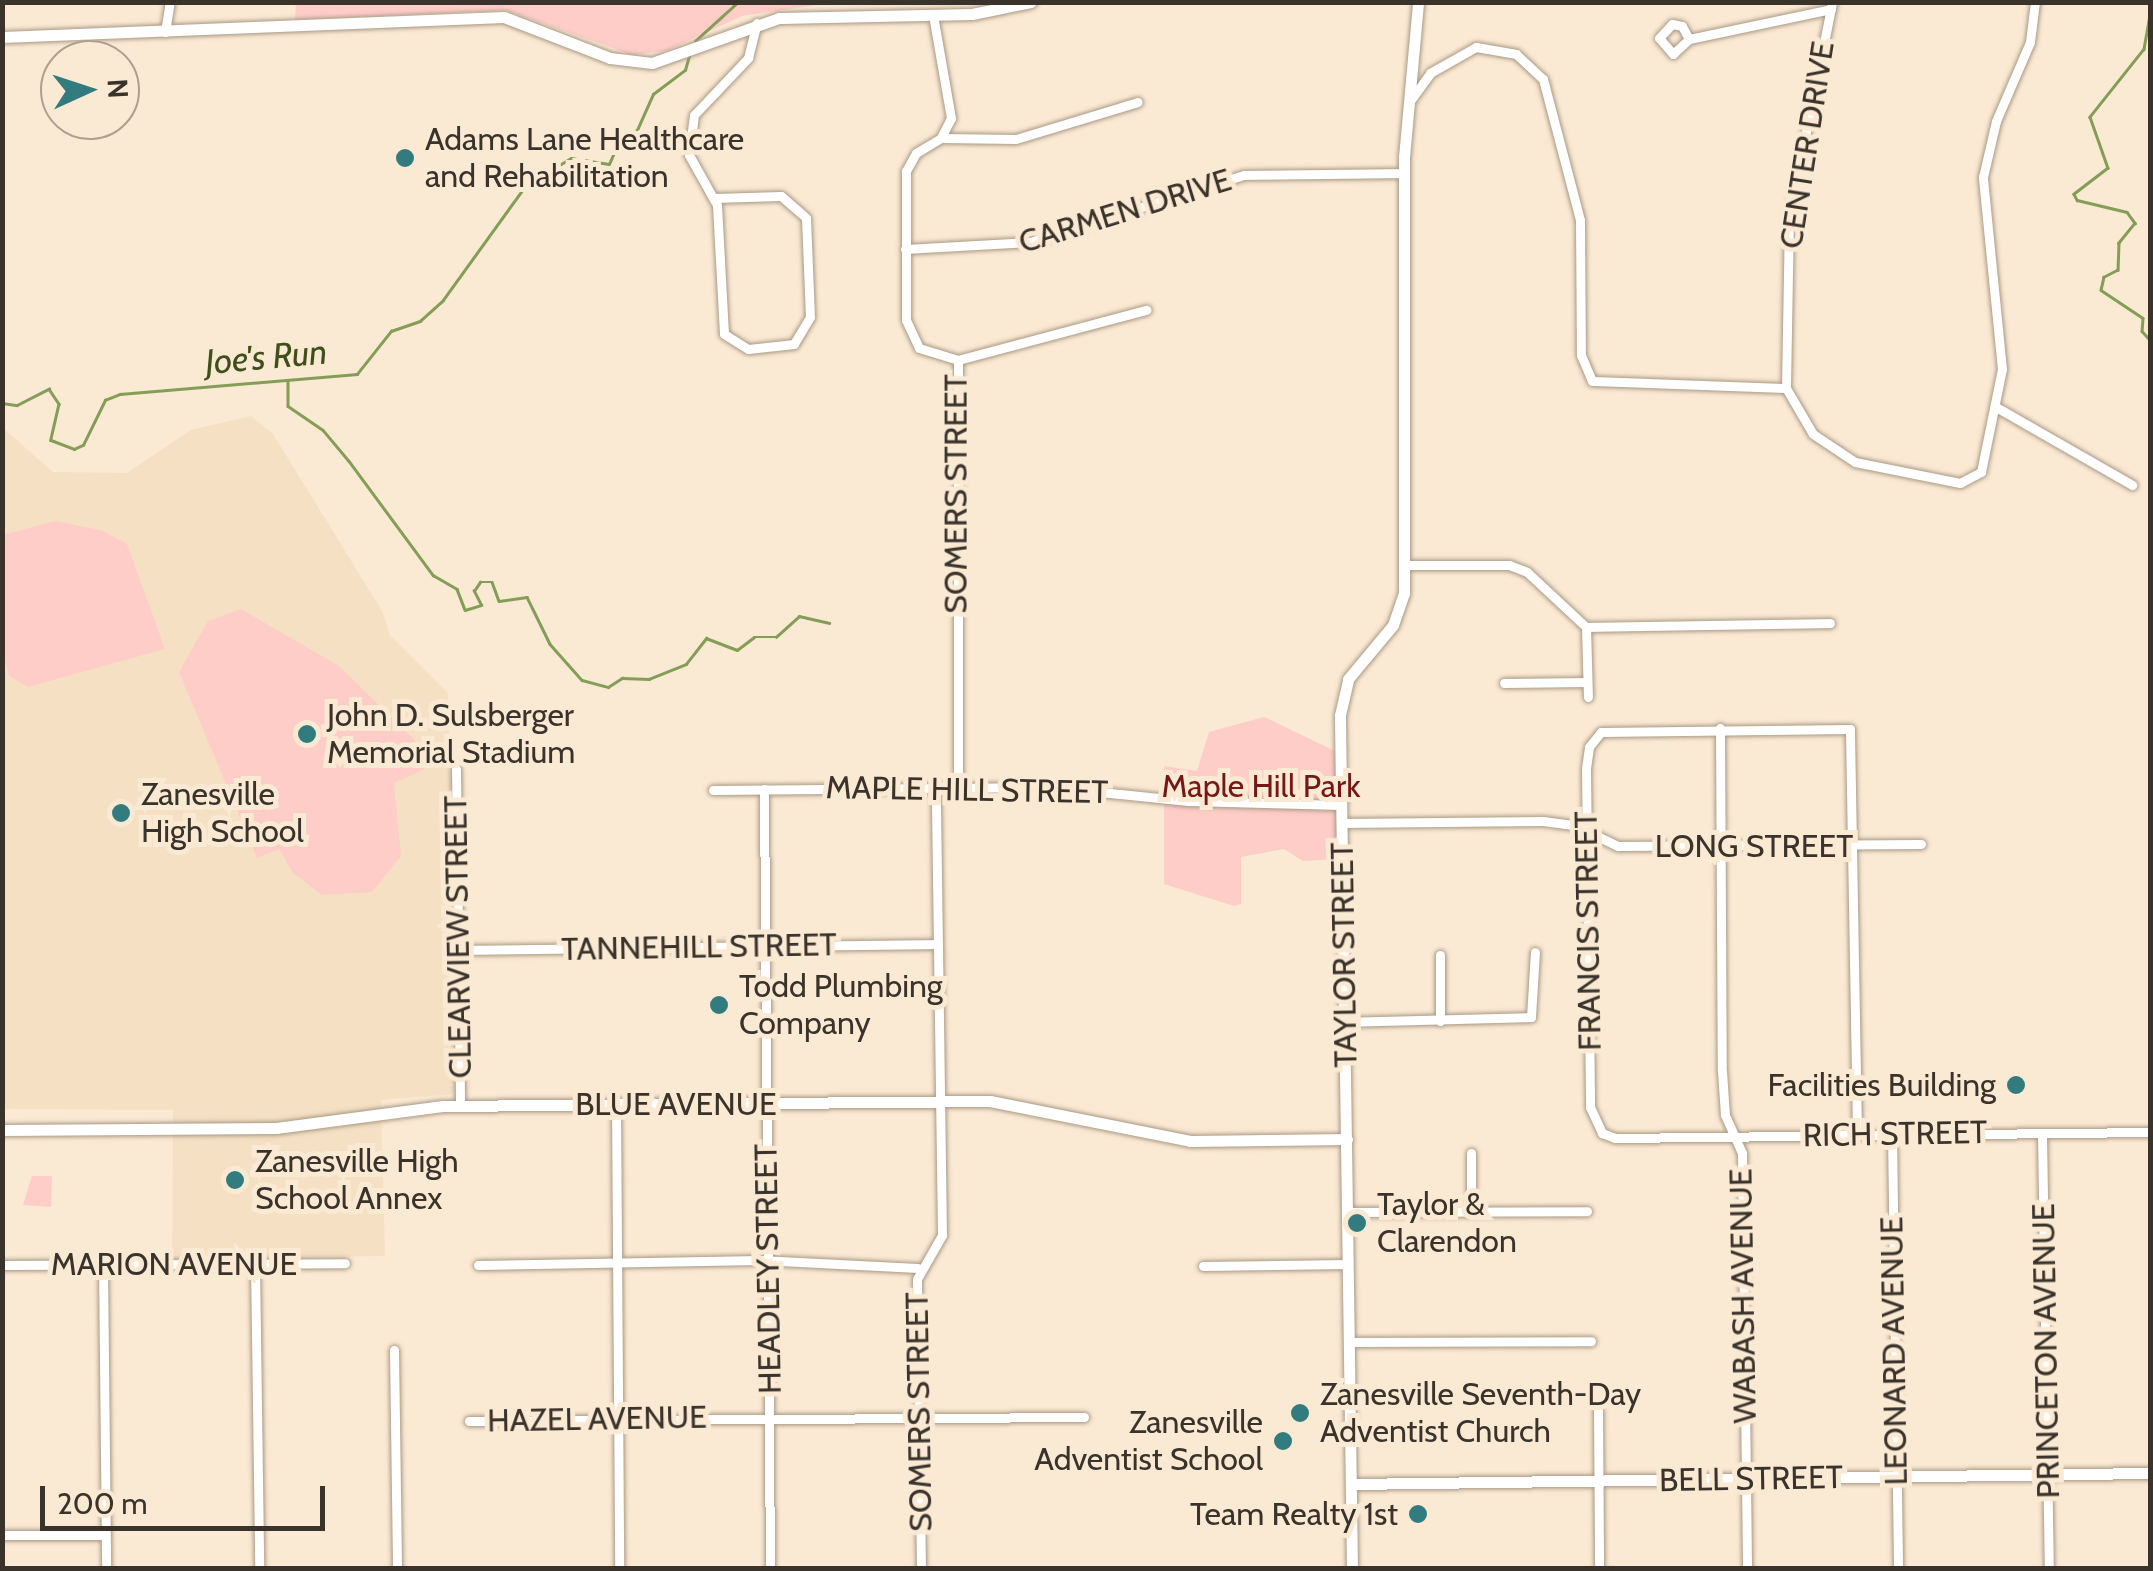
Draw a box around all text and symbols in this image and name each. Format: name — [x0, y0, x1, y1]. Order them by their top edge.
street label: CENTER DRIVE — [1772, 39, 1842, 251]
north arrow — [40, 40, 140, 140]
text: N — [100, 78, 135, 99]
place label: Adams Lane Healthcare and Rehabilitation — [425, 121, 744, 196]
marker: Adams Lane Healthcare and Rehabilitation — [394, 147, 416, 169]
street label: CARMEN DRIVE — [1014, 160, 1236, 262]
water label: Joe's Run — [203, 331, 329, 383]
street label: SOMERS STREET — [937, 374, 975, 614]
place label: John D. Sulsberger Memorial Stadium — [327, 697, 575, 772]
marker: John D. Sulsberger Memorial Stadium — [296, 723, 318, 745]
park label: Maple Hill Park — [1161, 767, 1361, 805]
street label: MAPLE HILL STREET — [825, 768, 1109, 812]
place label: Zanesville High School — [141, 776, 304, 851]
street label: CLEARVIEW STREET — [436, 795, 480, 1079]
marker: Zanesville High School — [110, 802, 132, 824]
street label: FRANCIS STREET — [1567, 811, 1609, 1051]
street label: LONG STREET — [1655, 827, 1853, 865]
street label: TAYLOR STREET — [1323, 842, 1365, 1068]
street label: TANNEHILL STREET — [561, 925, 837, 969]
place label: Todd Plumbing Company — [739, 968, 943, 1043]
marker: Todd Plumbing Company — [708, 994, 730, 1016]
place label: Facilities Building — [1767, 1066, 1996, 1104]
marker: Facilities Building — [2005, 1074, 2027, 1096]
street label: BLUE AVENUE — [575, 1085, 777, 1123]
street label: RICH STREET — [1802, 1113, 1988, 1155]
place label: Zanesville High School Annex — [255, 1143, 459, 1218]
street label: HEADLEY STREET — [747, 1144, 789, 1394]
street label: WABASH AVENUE — [1722, 1168, 1764, 1424]
marker: Zanesville High School Annex — [224, 1169, 246, 1191]
place label: Taylor & Clarendon — [1377, 1186, 1517, 1261]
street label: PRINCETON AVENUE — [2024, 1203, 2068, 1499]
marker: Taylor & Clarendon — [1346, 1212, 1368, 1234]
street label: LEONARD AVENUE — [1872, 1216, 1916, 1486]
street label: MARION AVENUE — [51, 1245, 297, 1283]
street label: SOMERS STREET — [898, 1292, 940, 1532]
place label: Zanesville Seventh-Day Adventist Church — [1320, 1376, 1641, 1451]
street label: HAZEL AVENUE — [487, 1398, 707, 1440]
marker: Zanesville Seventh-Day Adventist Church — [1289, 1402, 1311, 1424]
place label: Zanesville Adventist School — [1034, 1404, 1263, 1479]
marker: Zanesville Adventist School — [1272, 1430, 1294, 1452]
street label: BELL STREET — [1659, 1458, 1843, 1500]
scale bar — [45, 1466, 330, 1528]
text: 200 m — [57, 1485, 148, 1522]
place label: Team Realty 1st — [1190, 1495, 1398, 1533]
marker: Team Realty 1st — [1407, 1503, 1429, 1525]

